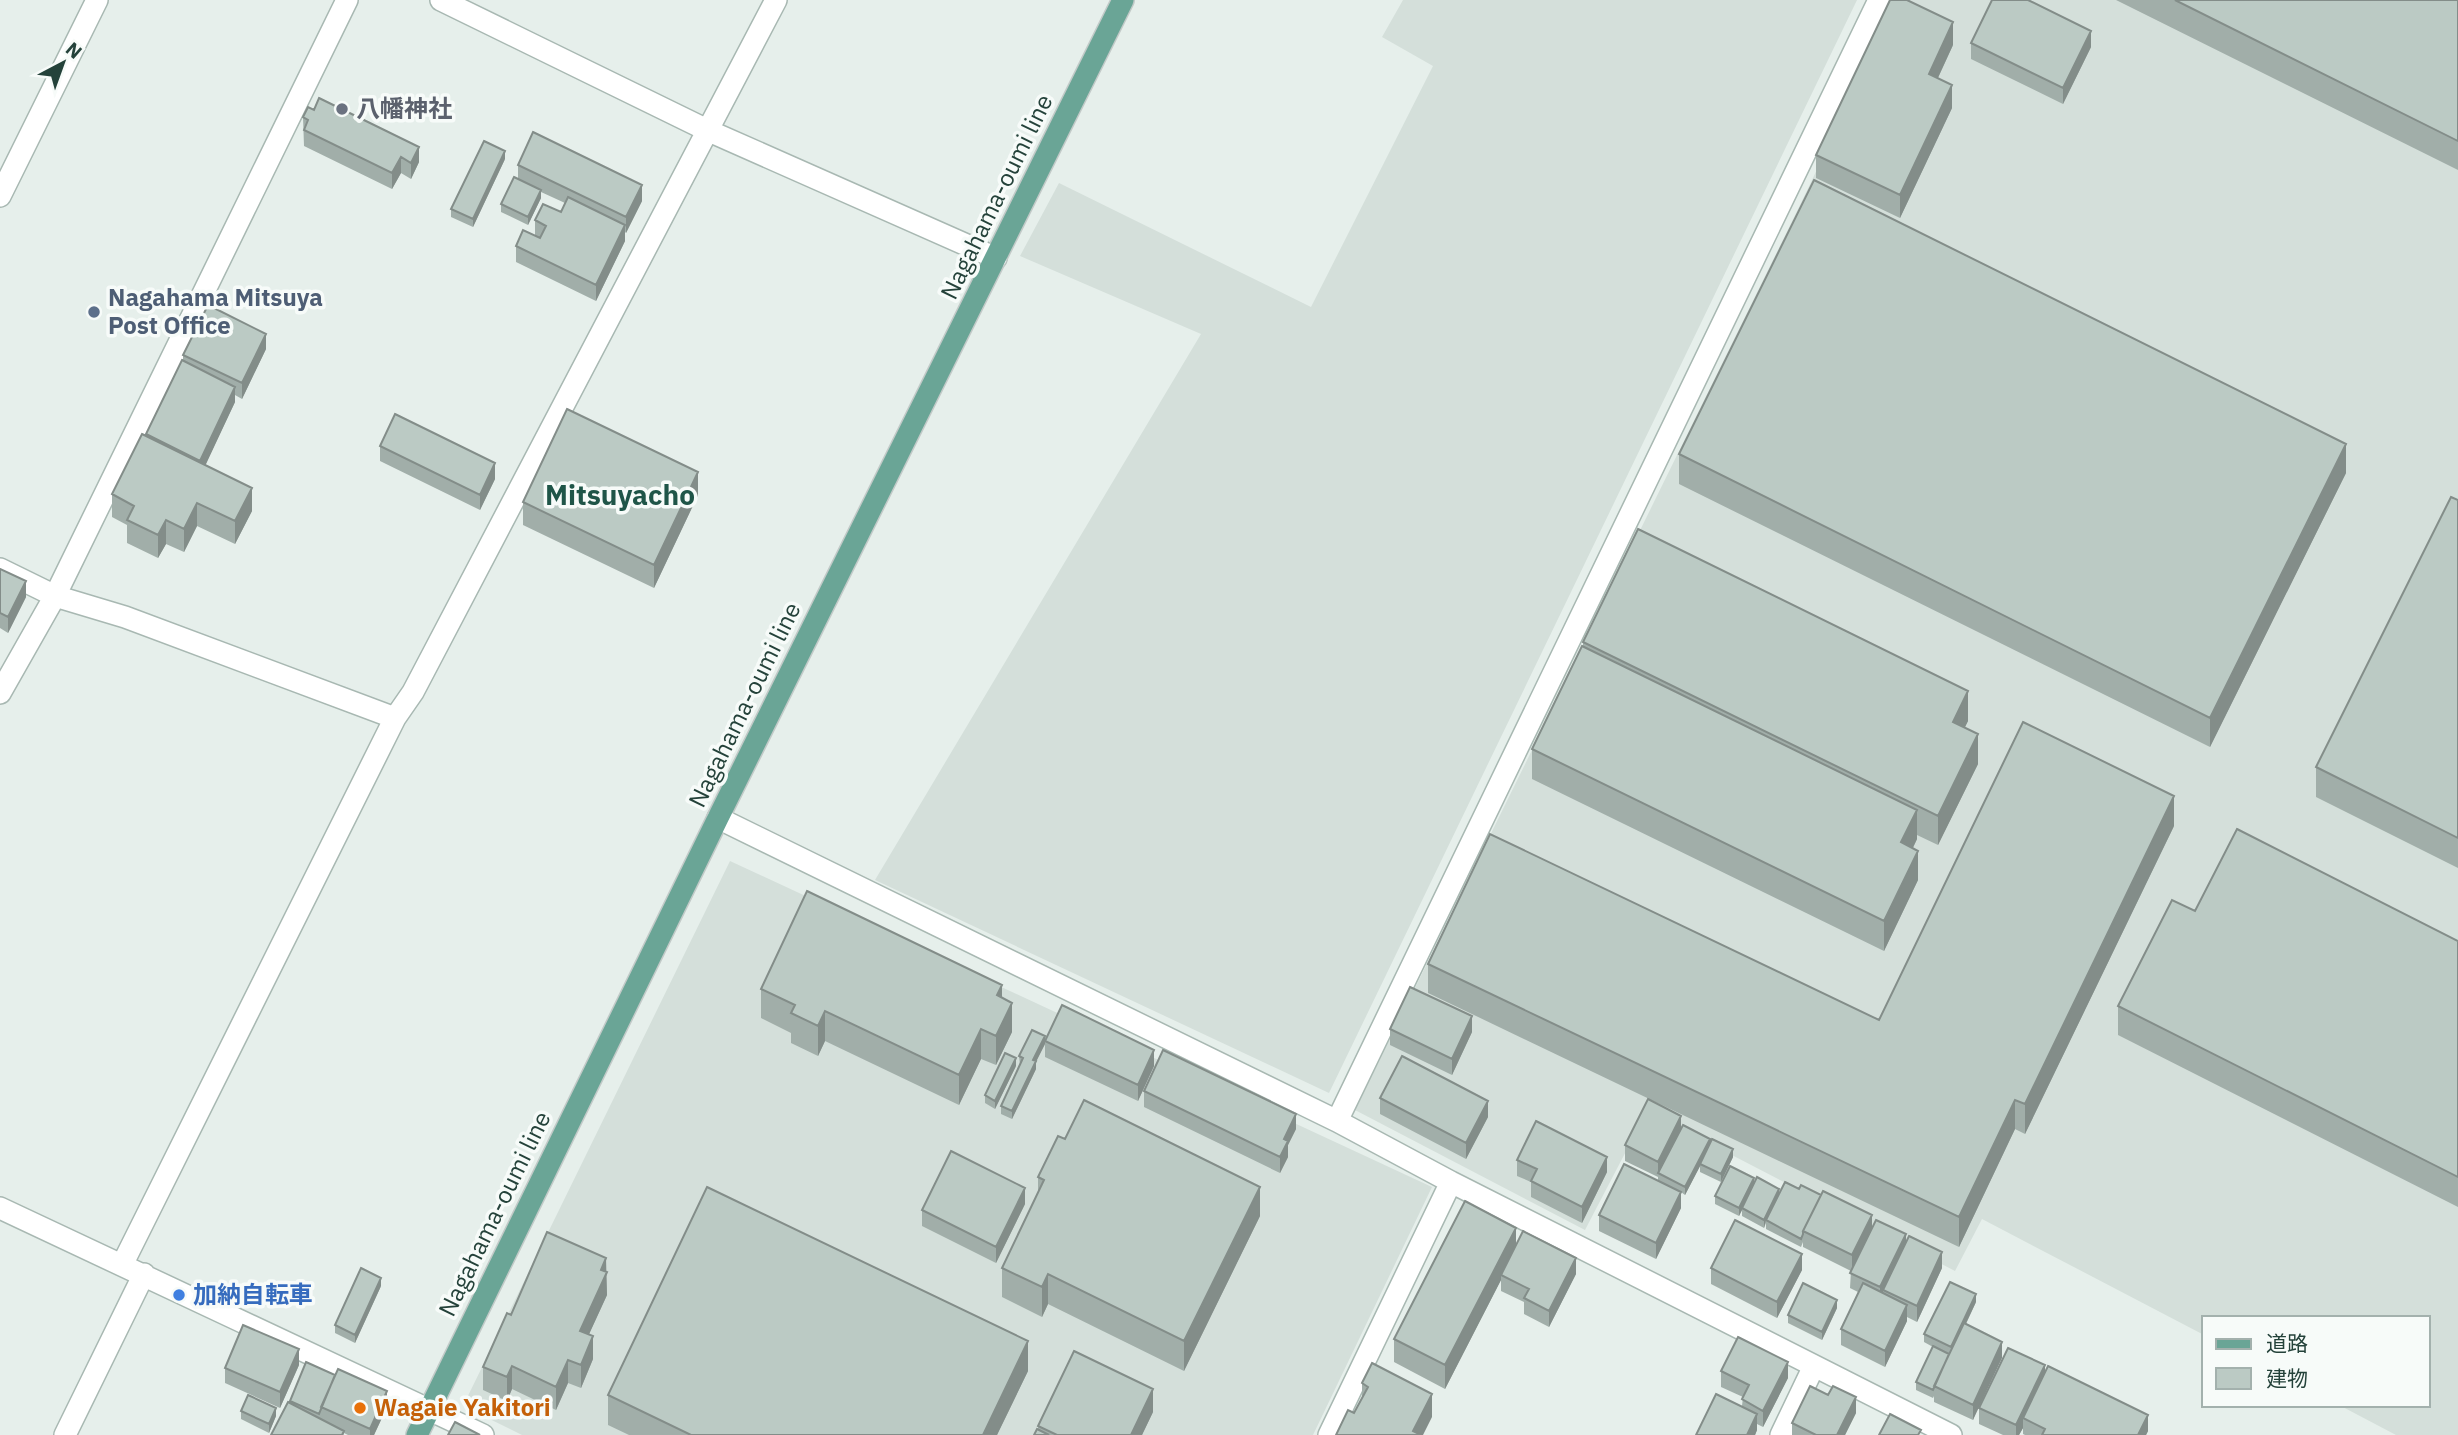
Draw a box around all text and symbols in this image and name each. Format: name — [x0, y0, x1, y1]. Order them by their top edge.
north arrow — [28, 28, 98, 98]
text: N — [61, 37, 87, 64]
street label: Nagahama-oumi line — [933, 89, 1060, 304]
place label: 八幡神社 — [356, 92, 452, 124]
marker: 八幡神社 — [334, 101, 350, 117]
place label: Nagahama Mitsuya Post Office — [108, 281, 323, 341]
marker: Nagahama Mitsuya Post Office — [86, 304, 102, 320]
district label: Mitsuyacho — [545, 476, 695, 513]
street label: Nagahama-oumi line — [681, 597, 808, 812]
street label: Nagahama-oumi line — [431, 1106, 558, 1321]
place label: 加納自転車 — [193, 1278, 313, 1310]
marker: 加納自転車 — [171, 1287, 187, 1303]
legend — [2202, 1316, 2430, 1407]
text: 道路 — [2266, 1329, 2308, 1357]
text: 建物 — [2266, 1364, 2308, 1392]
place label: Wagaie Yakitori — [374, 1391, 551, 1423]
marker: Wagaie Yakitori — [352, 1400, 368, 1416]

